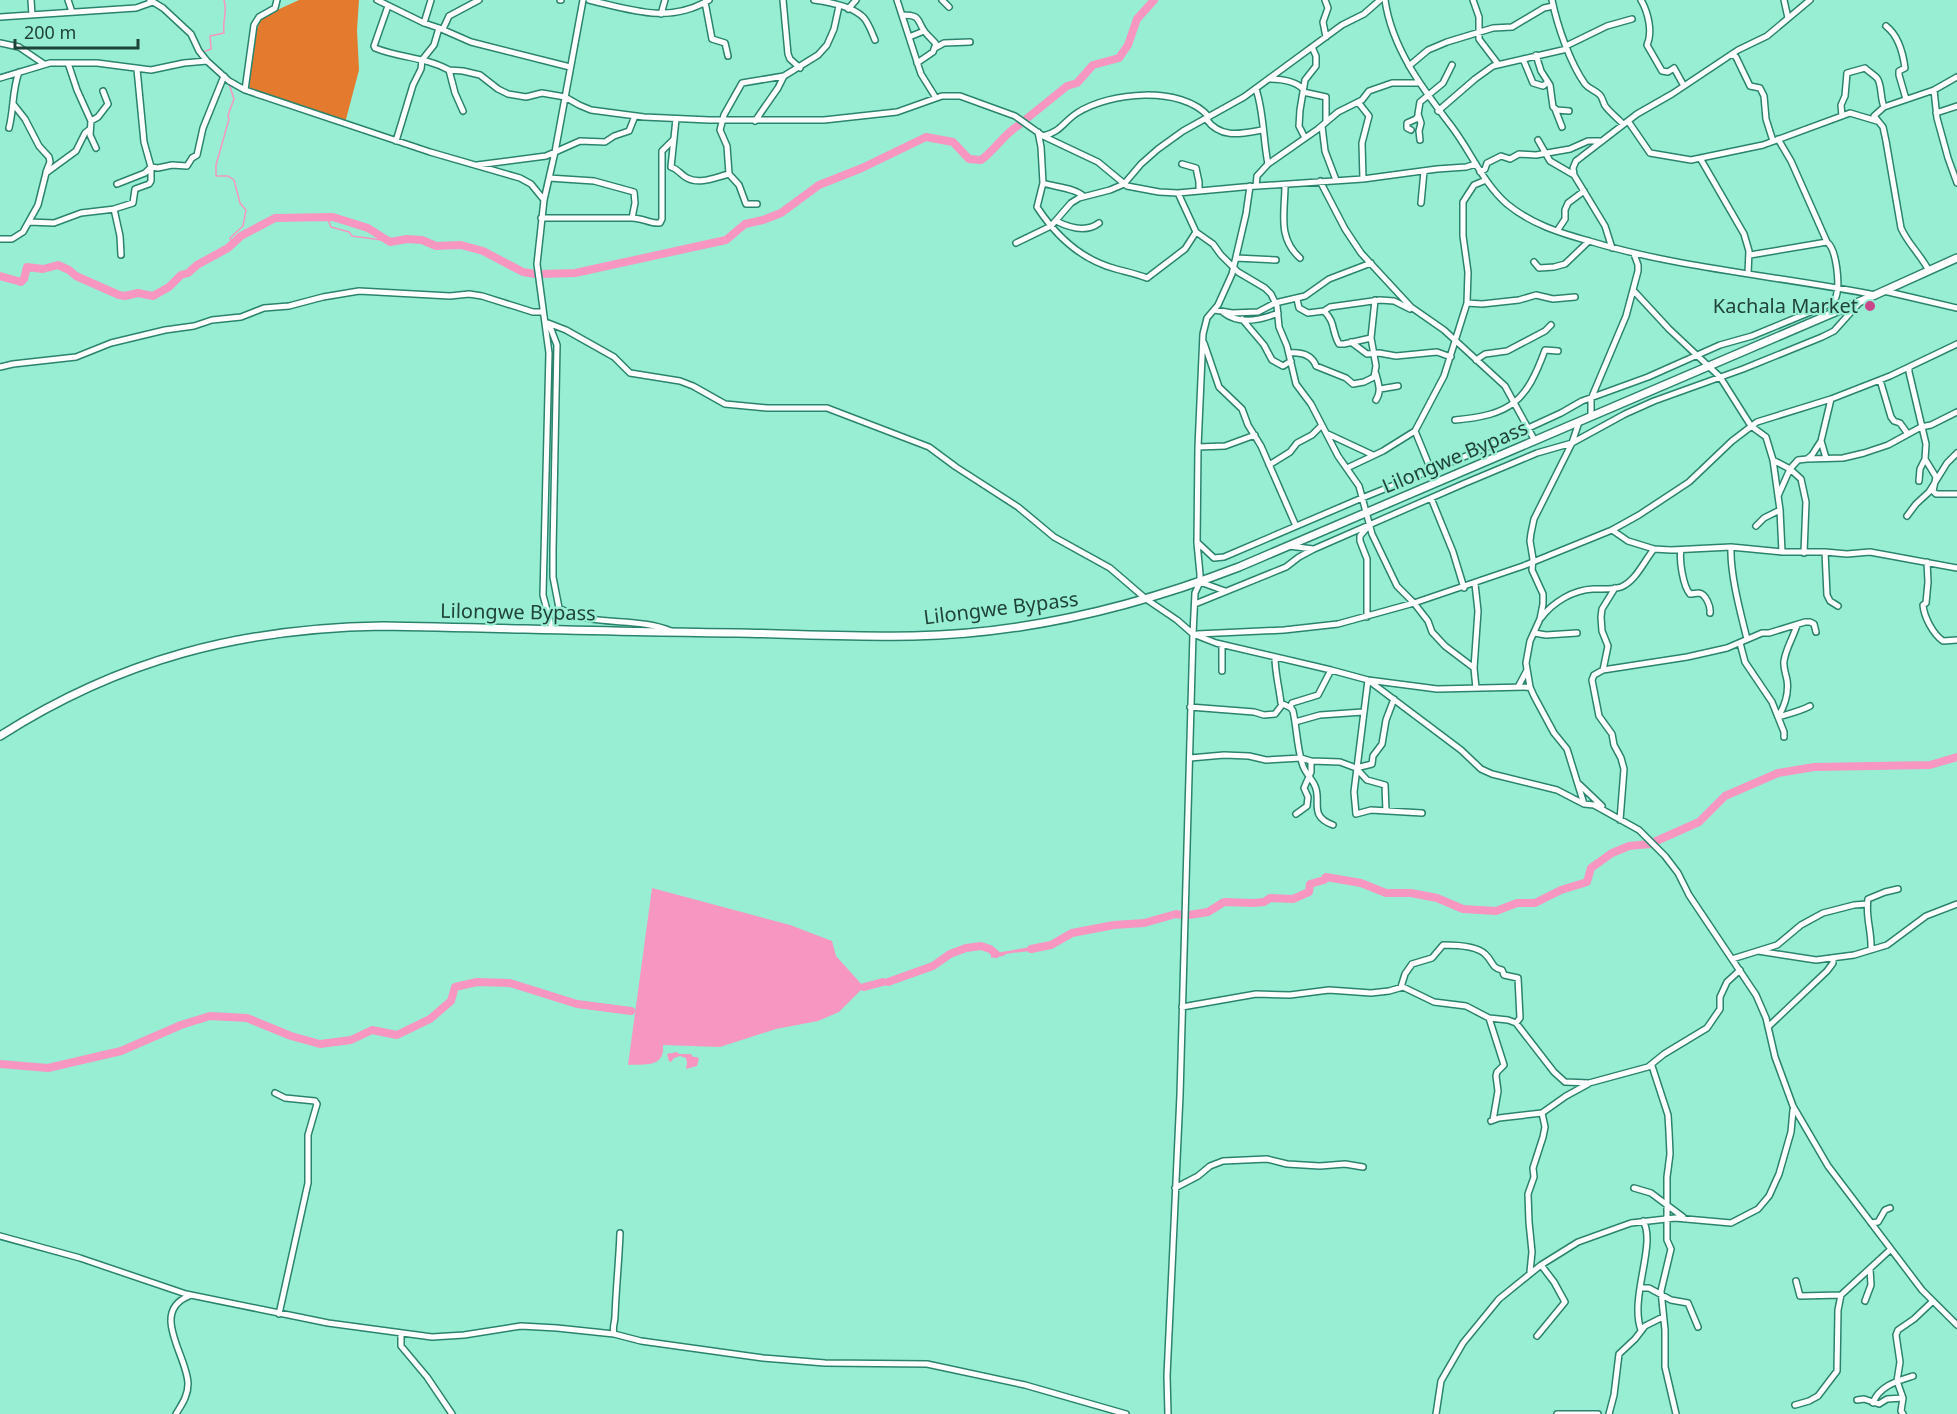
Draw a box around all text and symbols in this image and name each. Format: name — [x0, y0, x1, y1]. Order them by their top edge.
scale bar — [15, 12, 138, 50]
text: 200 m — [24, 20, 76, 44]
place label: Kachala Market — [1713, 292, 1858, 319]
marker: Kachala Market — [1863, 299, 1877, 313]
street label: Lilongwe Bypass — [1378, 414, 1532, 499]
street label: Lilongwe Bypass — [922, 585, 1080, 630]
street label: Lilongwe Bypass — [440, 597, 596, 626]

